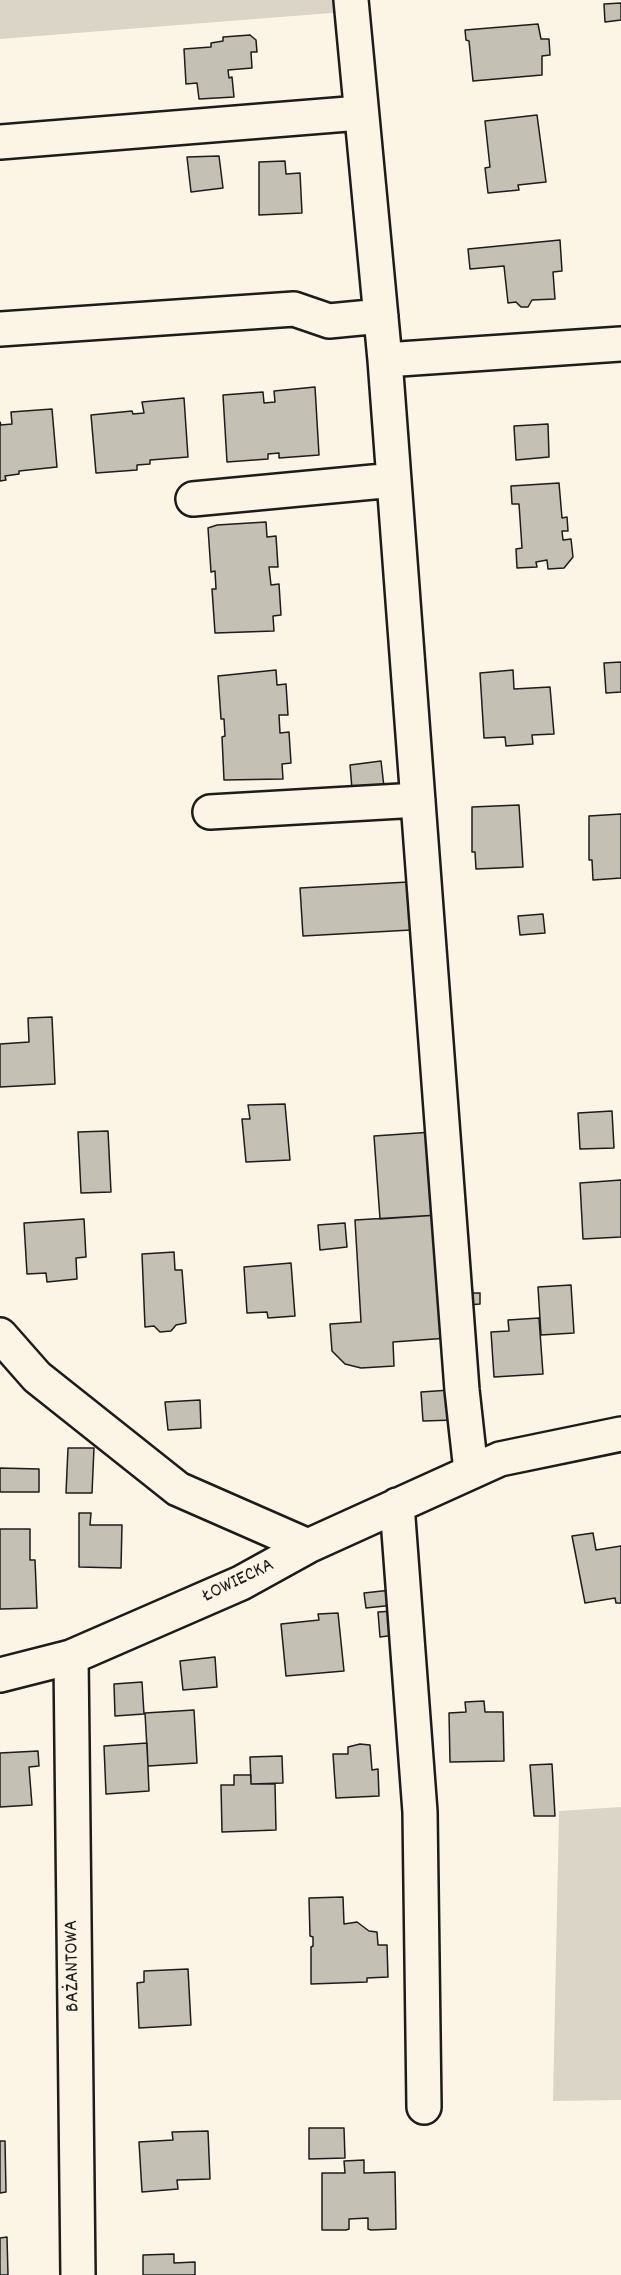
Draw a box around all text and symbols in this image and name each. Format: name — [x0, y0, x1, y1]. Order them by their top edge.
street label: ŁOWIECKA — [199, 1554, 279, 1610]
street label: BAŻANTOWA — [61, 1920, 87, 2012]

